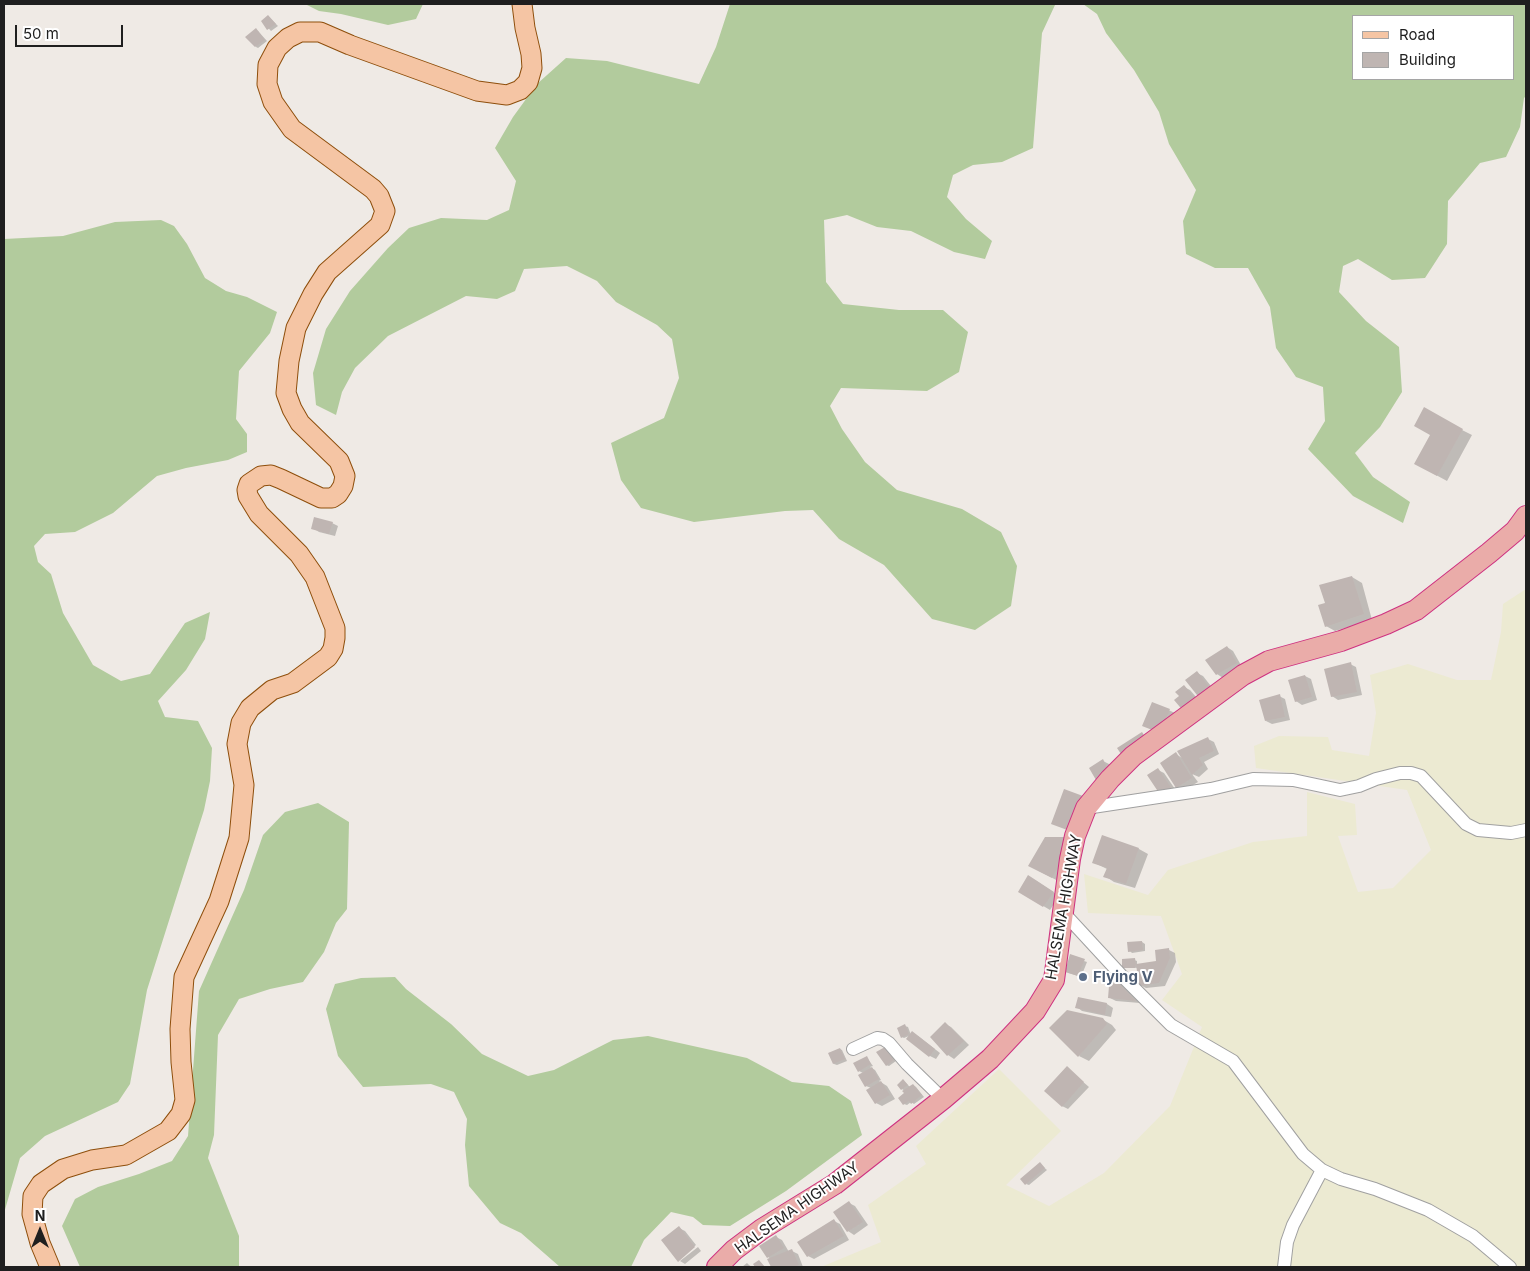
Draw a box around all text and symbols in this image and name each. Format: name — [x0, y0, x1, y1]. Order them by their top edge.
scale bar — [18, 15, 125, 47]
legend — [1352, 15, 1515, 80]
text: 50 m — [23, 24, 59, 43]
text: Road — [1399, 25, 1435, 44]
text: Building — [1399, 50, 1456, 69]
street label: HALSEMA HIGHWAY — [1042, 833, 1086, 981]
place label: Flying V — [1093, 968, 1153, 986]
marker: Flying V — [1077, 971, 1089, 983]
street label: HALSEMA HIGHWAY — [731, 1158, 863, 1258]
north arrow — [15, 1206, 65, 1256]
text: N — [35, 1207, 45, 1224]

